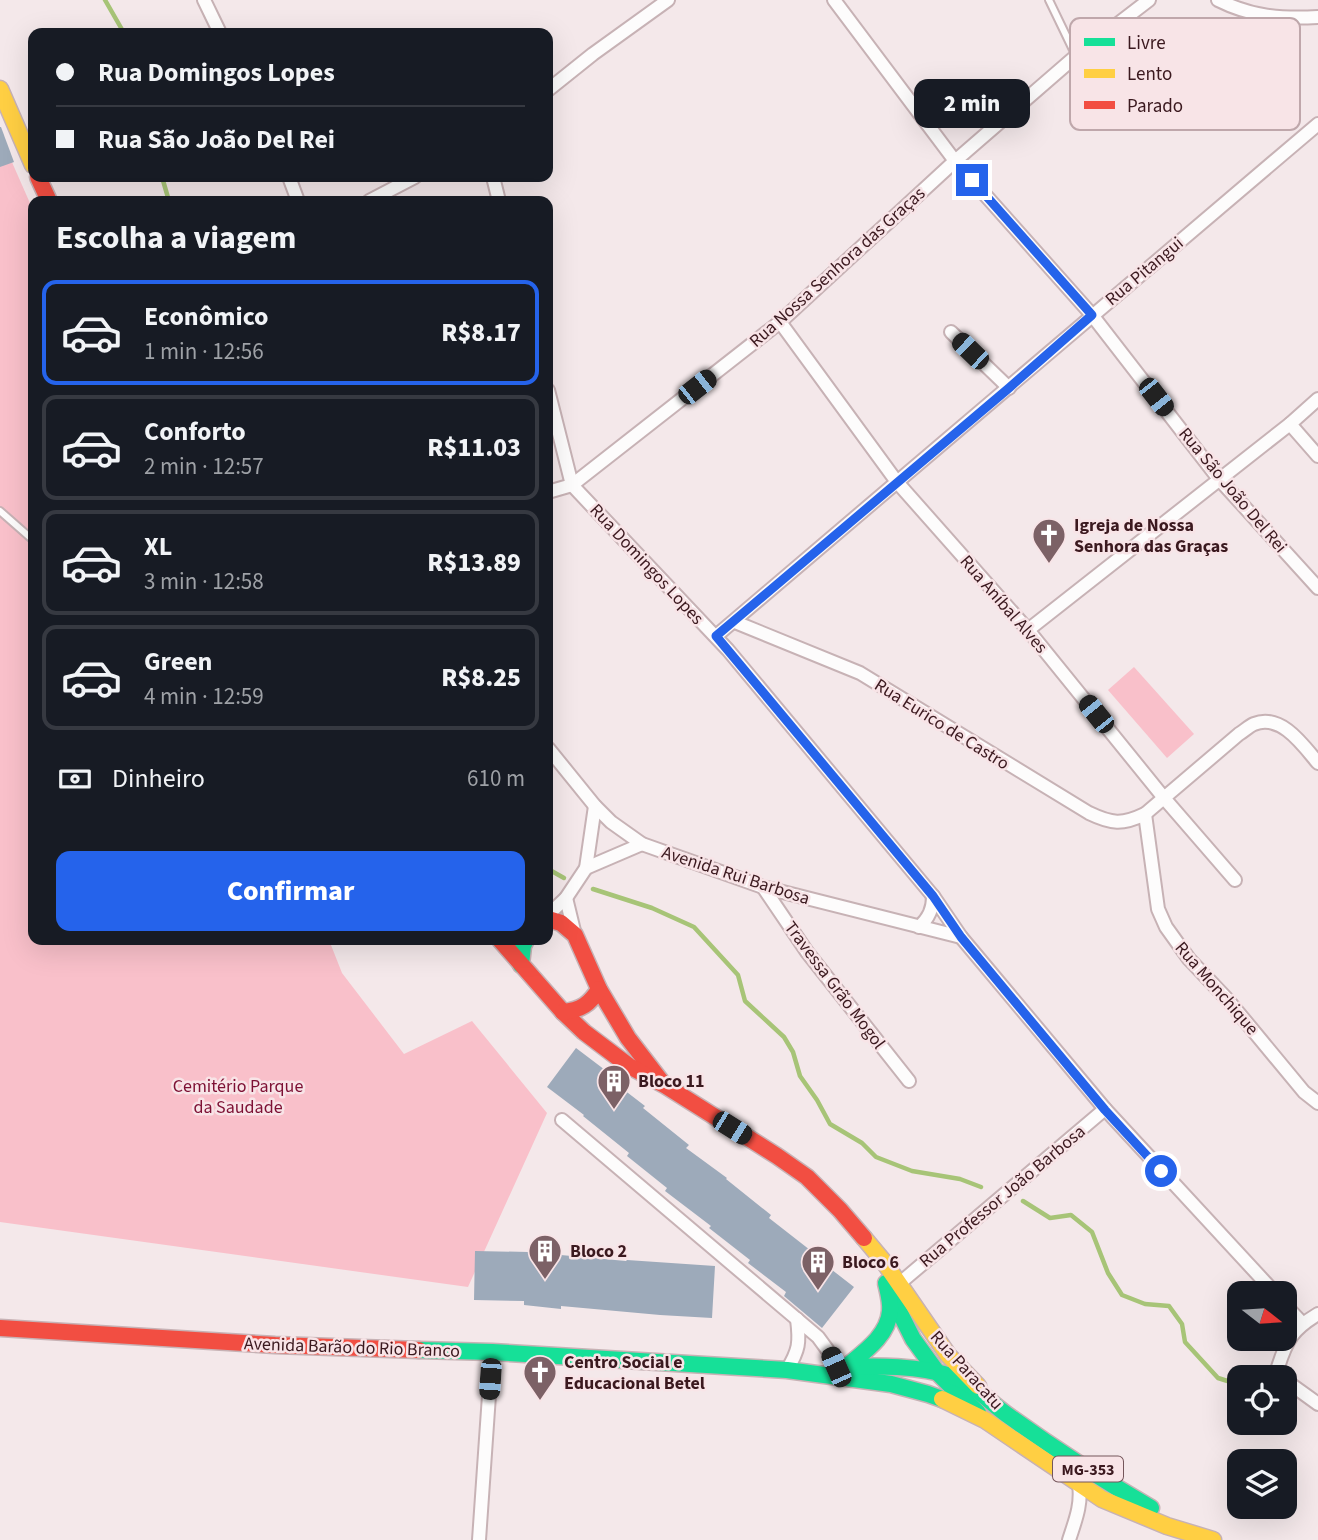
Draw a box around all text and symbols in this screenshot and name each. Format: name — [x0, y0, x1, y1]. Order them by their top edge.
legend — [1070, 18, 1300, 130]
text: Livre — [1127, 30, 1166, 57]
text: Rua Domingos Lopes — [98, 54, 335, 91]
text: Lento — [1127, 61, 1172, 88]
callout: 2 min — [914, 78, 1030, 128]
text: 2 min — [944, 87, 1000, 120]
text: Parado — [1127, 93, 1183, 120]
text: Rua São João Del Rei — [98, 121, 335, 158]
route end — [956, 164, 988, 196]
street label: Rua Nossa Senhora das Graças — [744, 181, 931, 353]
text: Escolha a viagem — [56, 215, 296, 261]
street label: Rua Pitangui — [1100, 231, 1189, 312]
text: Econômico — [144, 298, 269, 335]
icon: car — [60, 301, 123, 364]
text: R$8.17 — [441, 314, 521, 351]
car — [948, 329, 993, 373]
text: 1 min · 12:56 — [144, 335, 264, 368]
car — [674, 366, 721, 408]
car — [1135, 374, 1178, 420]
text: Conforto — [144, 413, 246, 450]
icon: car — [60, 416, 123, 479]
street label: Rua São João Del Rei — [1173, 422, 1293, 558]
text: R$11.03 — [427, 429, 521, 466]
text: 2 min · 12:57 — [144, 450, 264, 483]
street label: Rua Domingos Lopes — [584, 498, 709, 630]
place label: Igreja de Nossa Senhora das Graças — [1074, 513, 1228, 559]
church icon: Igreja de Nossa Senhora das Graças — [1030, 516, 1068, 565]
text: XL — [144, 528, 172, 565]
icon: car — [60, 531, 123, 594]
text: R$13.89 — [427, 544, 521, 581]
street label: Rua Aníbal Alves — [954, 550, 1053, 659]
text: 3 min · 12:58 — [144, 565, 264, 598]
text: Green — [144, 643, 212, 680]
icon: car — [60, 646, 123, 709]
text: R$8.25 — [441, 659, 521, 696]
street label: Rua Eurico de Castro — [869, 673, 1014, 776]
text: 4 min · 12:59 — [144, 680, 264, 713]
car — [1075, 691, 1118, 737]
icon: cash — [56, 760, 94, 798]
text: Dinheiro — [112, 760, 205, 797]
text: 610 m — [467, 762, 525, 795]
street label: Avenida Rui Barbosa — [659, 840, 813, 911]
button: Confirmar — [56, 851, 525, 931]
street label: Travessa Grão Mogol — [778, 916, 891, 1054]
street label: Rua Monchique — [1169, 936, 1264, 1041]
building icon: Bloco 11 — [595, 1062, 633, 1111]
place label: Bloco 11 — [638, 1069, 705, 1094]
park label: Cemitério Parque da Saudade — [173, 1074, 303, 1120]
car — [709, 1108, 756, 1148]
street label: Rua Professor João Barbosa — [914, 1119, 1091, 1273]
route start — [1145, 1155, 1177, 1187]
building icon: Bloco 2 — [526, 1232, 564, 1281]
place label: Bloco 2 — [570, 1239, 627, 1264]
building icon: Bloco 6 — [799, 1243, 837, 1292]
place label: Bloco 6 — [842, 1250, 899, 1275]
north arrow — [1227, 1281, 1297, 1351]
map controls — [1227, 1281, 1297, 1519]
street label: Rua Paracatu — [924, 1325, 1009, 1415]
street label: Avenida Barão do Rio Branco — [244, 1331, 460, 1364]
car — [818, 1344, 855, 1390]
place label: Centro Social e Educacional Betel — [564, 1350, 705, 1396]
church icon: Centro Social e Educacional Betel — [521, 1353, 559, 1402]
car — [479, 1357, 502, 1401]
button: locate — [1227, 1365, 1297, 1435]
button: layers — [1227, 1449, 1297, 1519]
road number: MG-353 — [1053, 1456, 1123, 1482]

